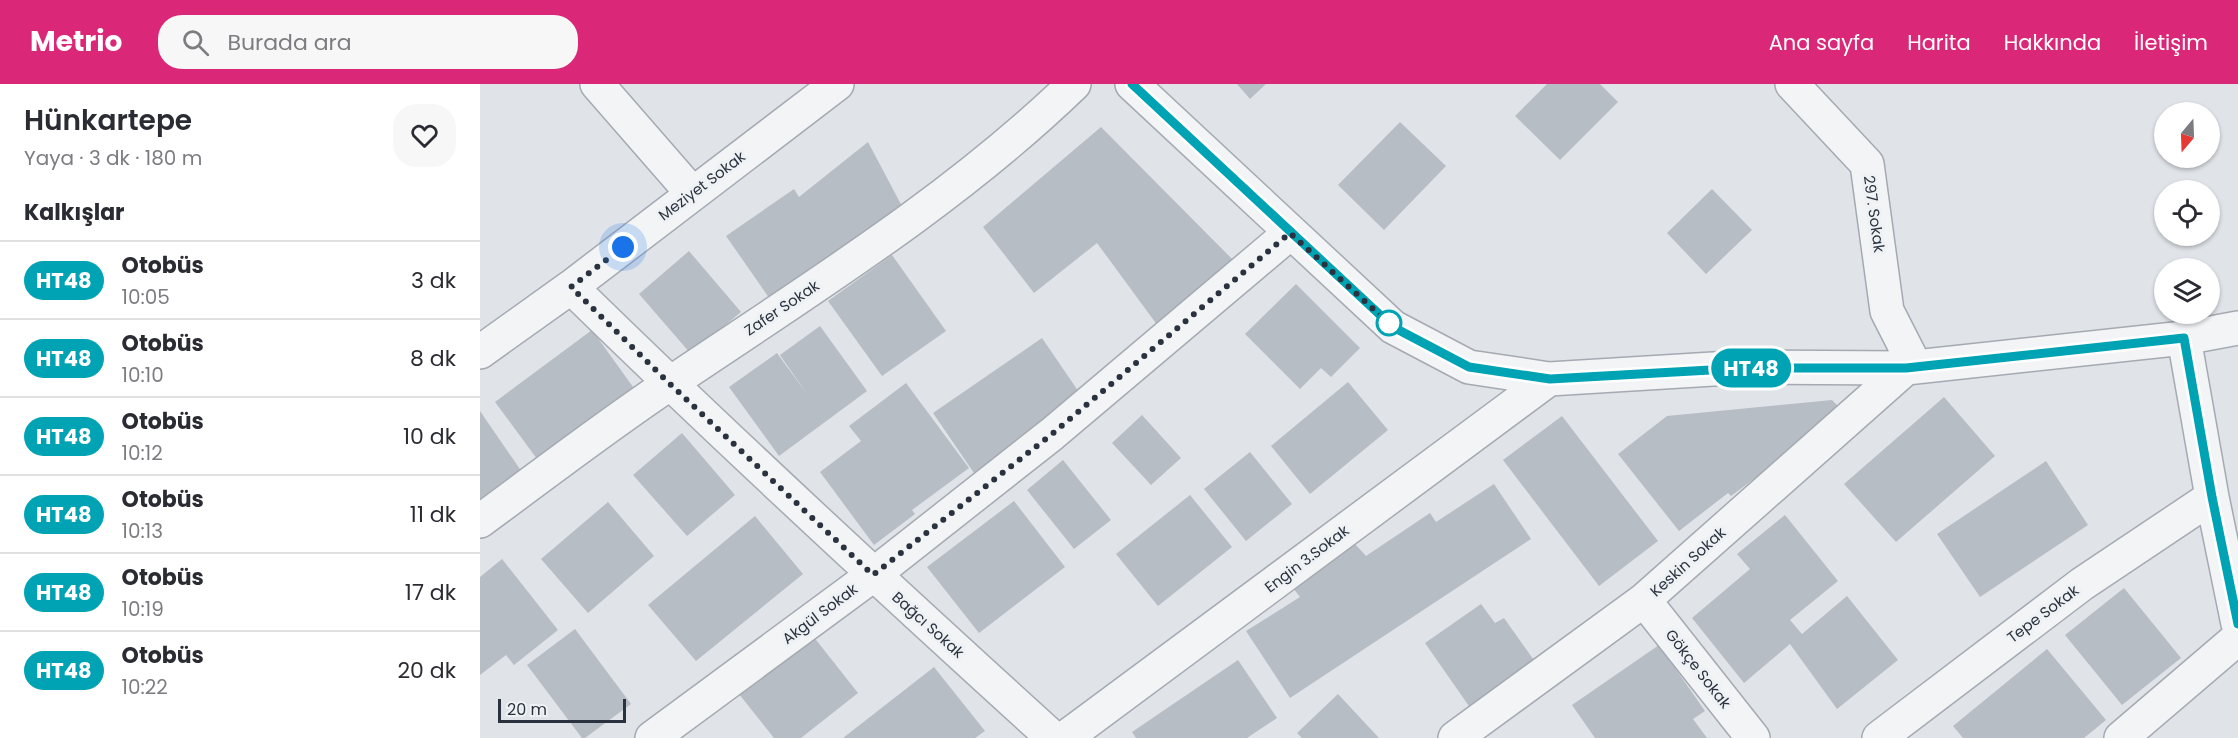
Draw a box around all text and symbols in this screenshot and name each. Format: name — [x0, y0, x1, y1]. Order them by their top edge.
search box — [158, 15, 578, 69]
text: Metrio — [30, 22, 122, 61]
icon: search — [179, 26, 212, 59]
text: Burada ara — [227, 27, 352, 58]
text: Ana sayfa — [1769, 28, 1874, 57]
text: Harita — [1907, 28, 1971, 57]
text: Hakkında — [2004, 28, 2101, 57]
text: İletişim — [2134, 28, 2208, 57]
text: Hünkartepe — [24, 101, 192, 140]
north arrow — [2154, 102, 2220, 168]
map controls — [2154, 102, 2220, 324]
button: heart — [393, 104, 456, 167]
text: Yaya · 3 dk · 180 m — [24, 144, 202, 172]
street label: Meziyet Sokak — [654, 146, 750, 225]
street label: 297. Sokak — [1859, 174, 1890, 254]
button: locate — [2154, 180, 2220, 246]
text: Kalkışlar — [24, 197, 125, 228]
your location — [608, 232, 638, 262]
text: Otobüs — [122, 250, 204, 281]
button: layers — [2154, 258, 2220, 324]
text: 3 dk — [411, 265, 456, 296]
text: HT48 — [36, 266, 92, 295]
street label: Zafer Sokak — [740, 275, 824, 340]
text: 10:05 — [122, 283, 170, 311]
unlabelled marker — [1376, 310, 1402, 336]
text: Otobüs — [122, 328, 204, 359]
text: 8 dk — [410, 343, 456, 374]
text: HT48 — [36, 344, 92, 373]
line badge: HT48 — [1709, 348, 1793, 388]
text: HT48 — [1723, 354, 1779, 383]
text: 10:10 — [122, 361, 164, 389]
text: Otobüs — [122, 406, 204, 437]
text: 10 dk — [403, 421, 456, 452]
text: HT48 — [36, 422, 92, 451]
text: 10:12 — [122, 439, 163, 467]
text: Otobüs — [122, 484, 204, 515]
text: 11 dk — [410, 499, 456, 530]
text: HT48 — [36, 500, 92, 529]
text: 10:13 — [122, 517, 163, 545]
street label: Engin 3.Sokak — [1260, 520, 1353, 597]
street label: Keskin Sokak — [1645, 522, 1730, 601]
text: Otobüs — [122, 562, 204, 593]
text: 17 dk — [405, 577, 456, 608]
text: HT48 — [36, 578, 92, 607]
street label: Akgül Sokak — [778, 578, 862, 649]
street label: Tepe Sokak — [2002, 580, 2083, 648]
street label: Bağcı Sokak — [888, 587, 969, 663]
text: 10:19 — [122, 595, 164, 623]
street label: Gökçe Sokak — [1661, 625, 1736, 713]
text: Otobüs — [122, 640, 204, 671]
text: 20 dk — [397, 655, 456, 686]
text: HT48 — [36, 656, 92, 685]
text: 10:22 — [122, 673, 168, 701]
scale bar — [498, 696, 626, 724]
text: 20 m — [507, 698, 547, 721]

